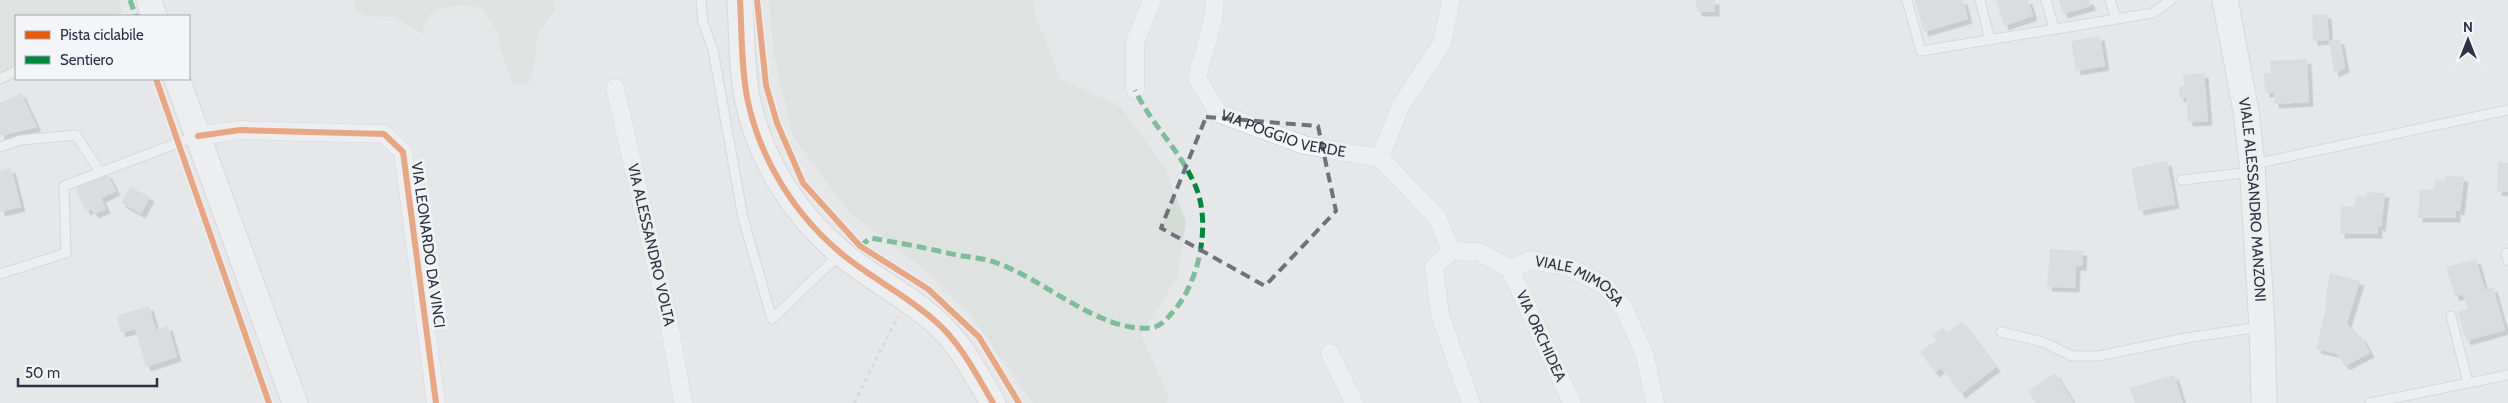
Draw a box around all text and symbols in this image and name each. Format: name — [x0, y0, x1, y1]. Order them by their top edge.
legend — [15, 15, 190, 80]
north arrow — [2443, 15, 2493, 65]
text: N — [2463, 18, 2473, 36]
text: Pista ciclabile — [60, 26, 144, 44]
text: Sentiero — [60, 51, 113, 69]
street label: VIALE ALESSANDRO MANZONI — [2235, 96, 2269, 302]
street label: VIA POGGIO VERDE — [1218, 106, 1347, 161]
street label: VIA LEONARDO DA VINCI — [407, 161, 449, 329]
street label: VIA ALESSANDRO VOLTA — [624, 162, 679, 328]
street label: VIALE MIMOSA — [1534, 252, 1628, 311]
street label: VIA ORCHIDEA — [1512, 288, 1570, 385]
scale bar — [18, 356, 156, 388]
text: 50 m — [25, 364, 60, 382]

